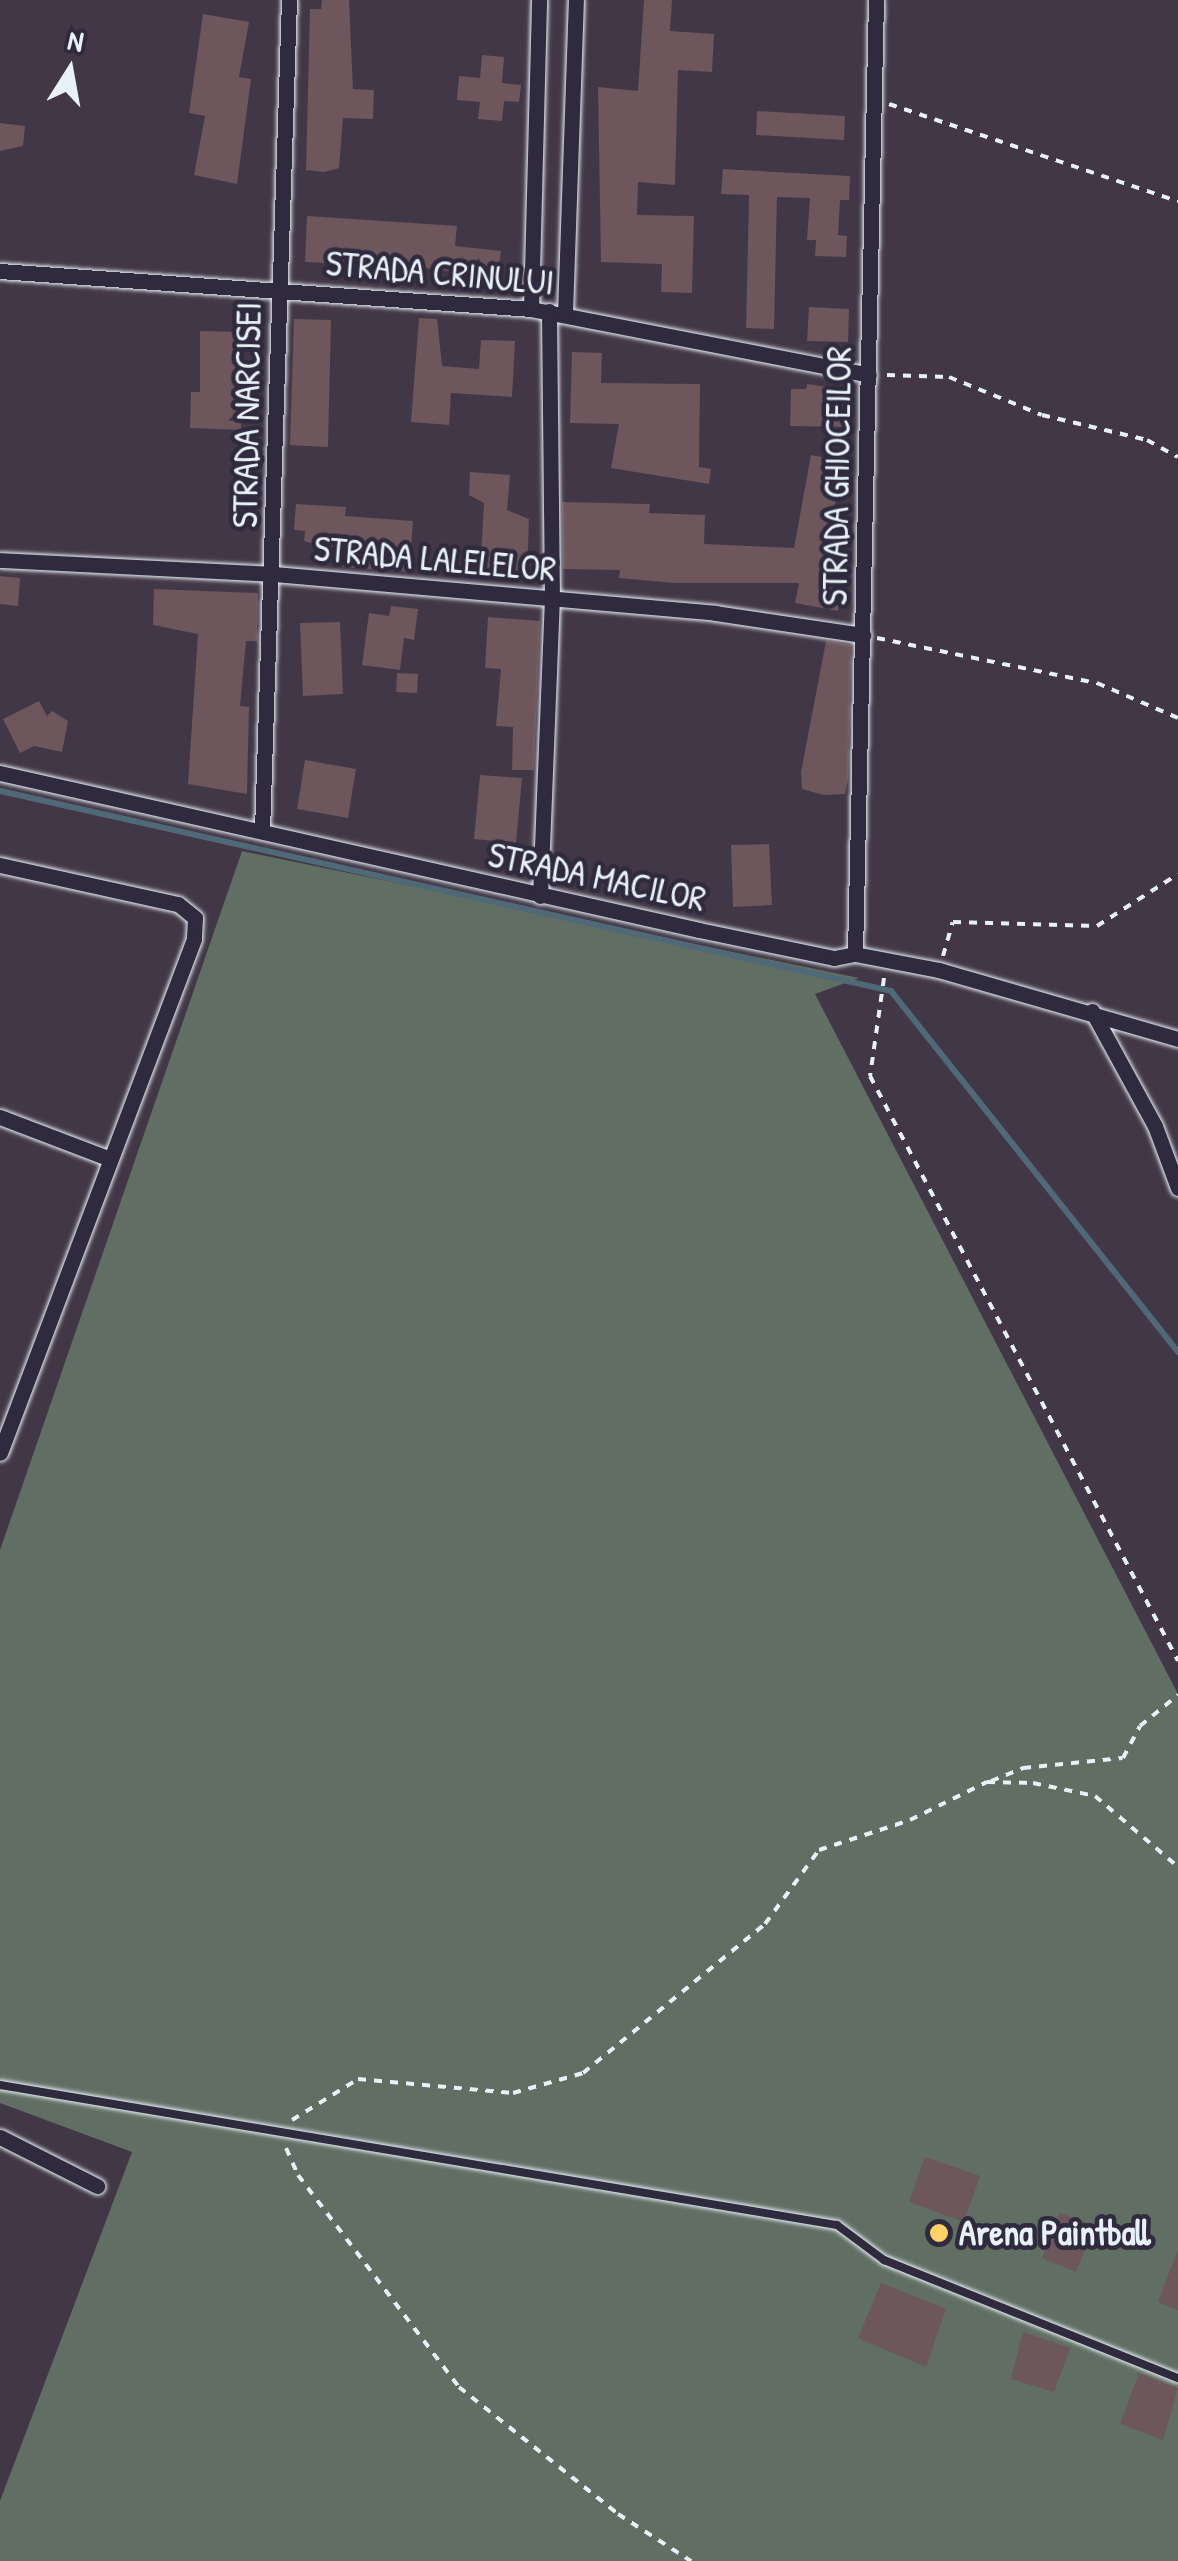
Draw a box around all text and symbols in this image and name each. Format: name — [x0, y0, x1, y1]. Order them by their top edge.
north arrow — [20, 20, 120, 120]
text: N — [65, 20, 87, 61]
street label: STRADA CRINULUI — [324, 242, 556, 304]
street label: STRADA NARCISEI — [224, 302, 270, 528]
street label: STRADA GHIOCEILOR — [814, 346, 860, 606]
street label: STRADA LALELELOR — [312, 528, 558, 590]
street label: STRADA MACILOR — [485, 834, 709, 920]
place label: Arena Paintball — [959, 2212, 1151, 2254]
marker: Arena Paintball — [928, 2222, 950, 2244]

